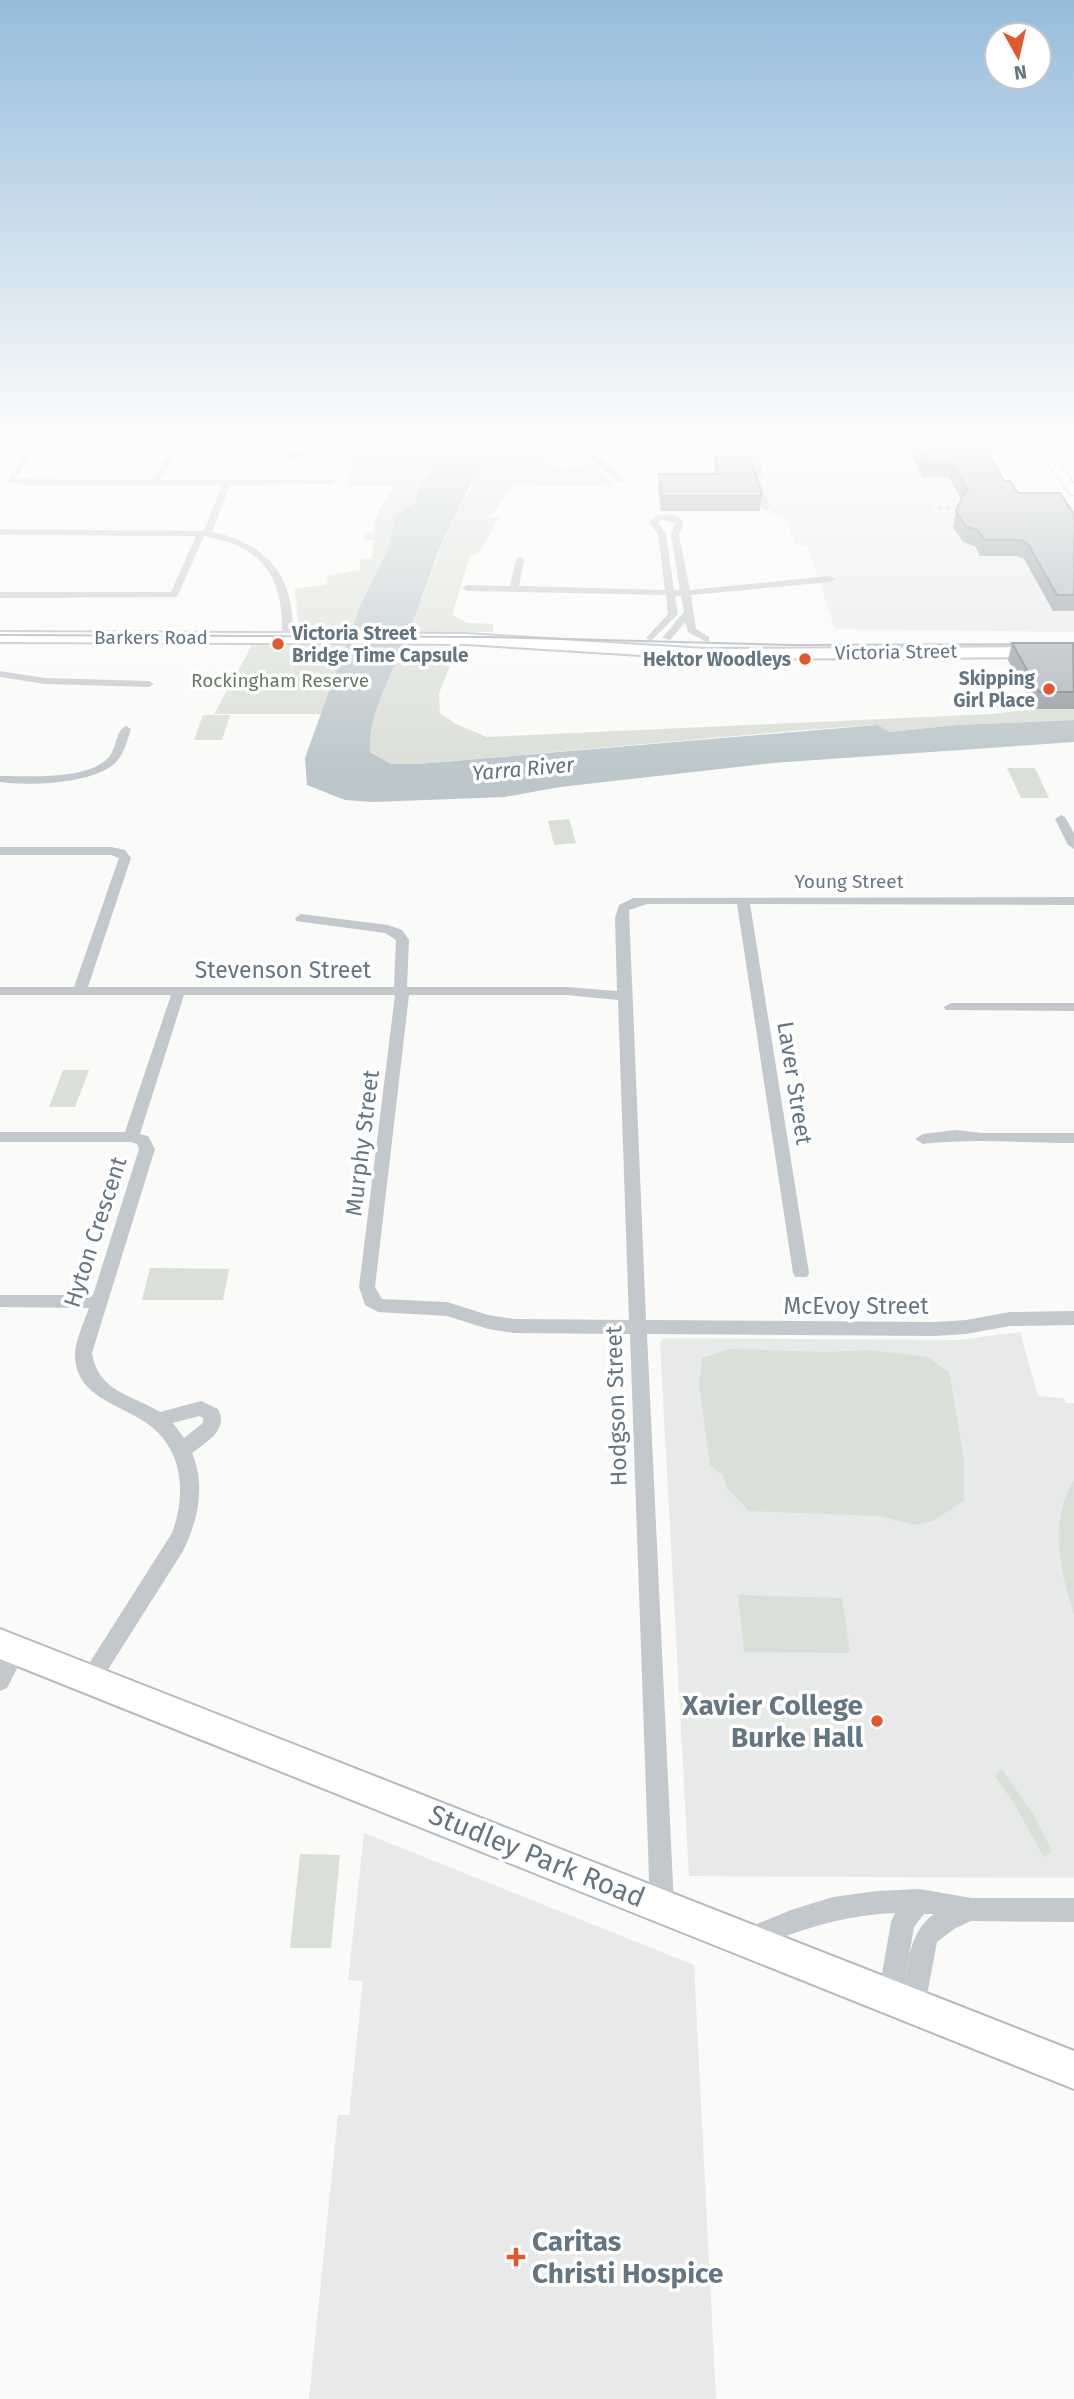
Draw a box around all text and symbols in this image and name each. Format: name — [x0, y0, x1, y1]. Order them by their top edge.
north arrow — [983, 21, 1053, 91]
text: N — [1012, 60, 1028, 85]
place label: Victoria Street Bridge Time Capsule — [291, 622, 468, 667]
street label: Barkers Road — [94, 626, 208, 649]
marker: Victoria Street Bridge Time Capsule — [270, 636, 286, 652]
street label: Victoria Street — [835, 639, 957, 665]
place label: Hektor Woodleys — [643, 648, 791, 671]
marker: Hektor Woodleys — [797, 651, 813, 667]
place label: Skipping Girl Place — [953, 667, 1036, 712]
park label: Rockingham Reserve — [191, 669, 369, 692]
marker: Skipping Girl Place — [1041, 681, 1057, 697]
water label: Yarra River — [471, 752, 576, 786]
street label: Young Street — [794, 870, 904, 893]
street label: Stevenson Street — [195, 956, 372, 984]
street label: Laver Street — [771, 1019, 819, 1147]
street label: Murphy Street — [339, 1068, 385, 1218]
street label: Hyton Crescent — [57, 1152, 133, 1311]
street label: McEvoy Street — [783, 1292, 929, 1320]
street label: Hodgson Street — [599, 1324, 633, 1487]
place label: Xavier College Burke Hall — [681, 1689, 864, 1754]
marker: Xavier College Burke Hall — [869, 1713, 885, 1729]
street label: Studley Park Road — [424, 1798, 650, 1914]
place label: Caritas Christi Hospice — [532, 2225, 723, 2290]
marker: Caritas Christi Hospice — [506, 2247, 526, 2267]

